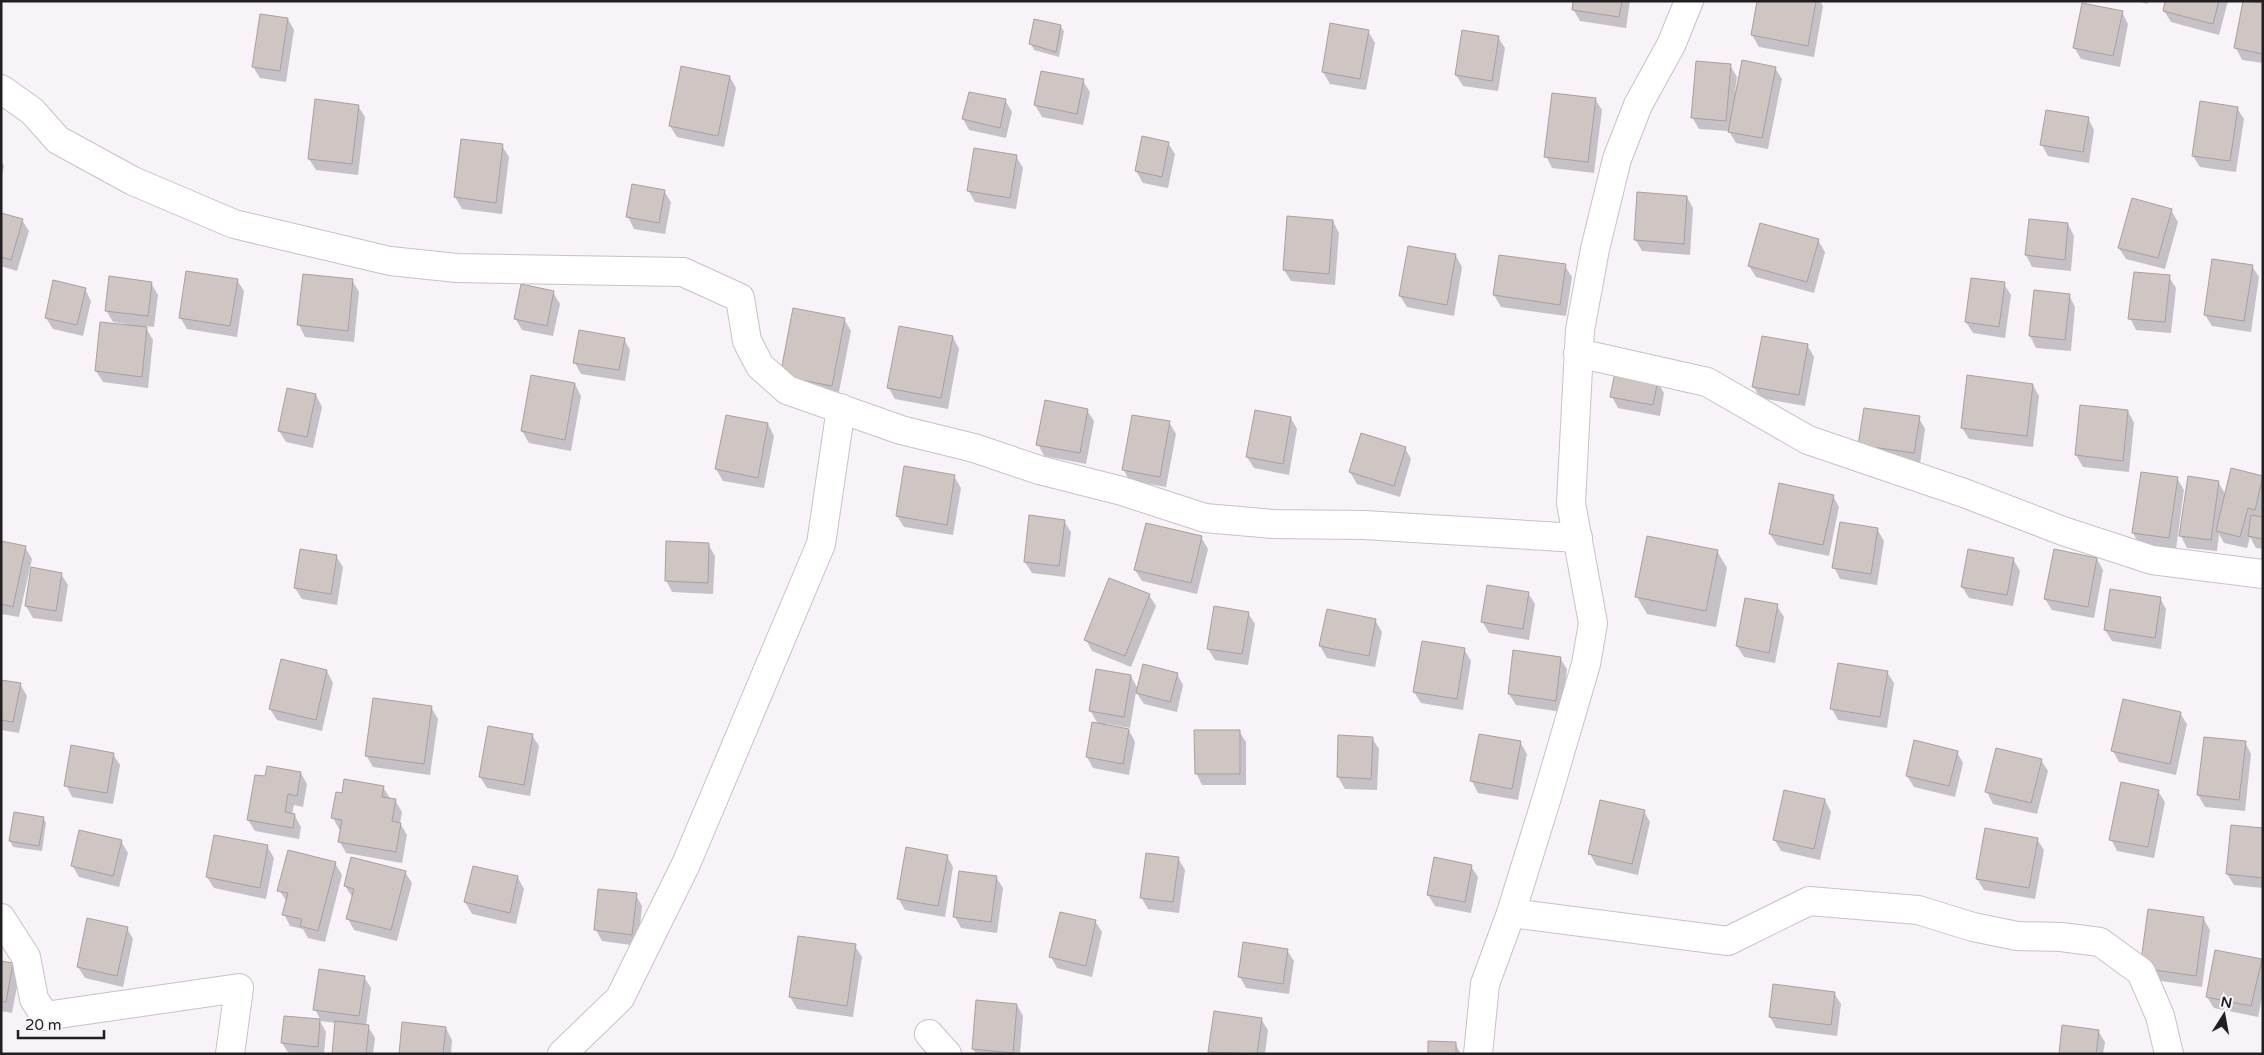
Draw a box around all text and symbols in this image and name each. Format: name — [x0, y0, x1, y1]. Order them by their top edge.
north arrow — [2199, 990, 2249, 1040]
text: N — [2219, 993, 2234, 1012]
scale bar — [18, 1008, 104, 1040]
text: 20 m — [25, 1016, 62, 1034]

